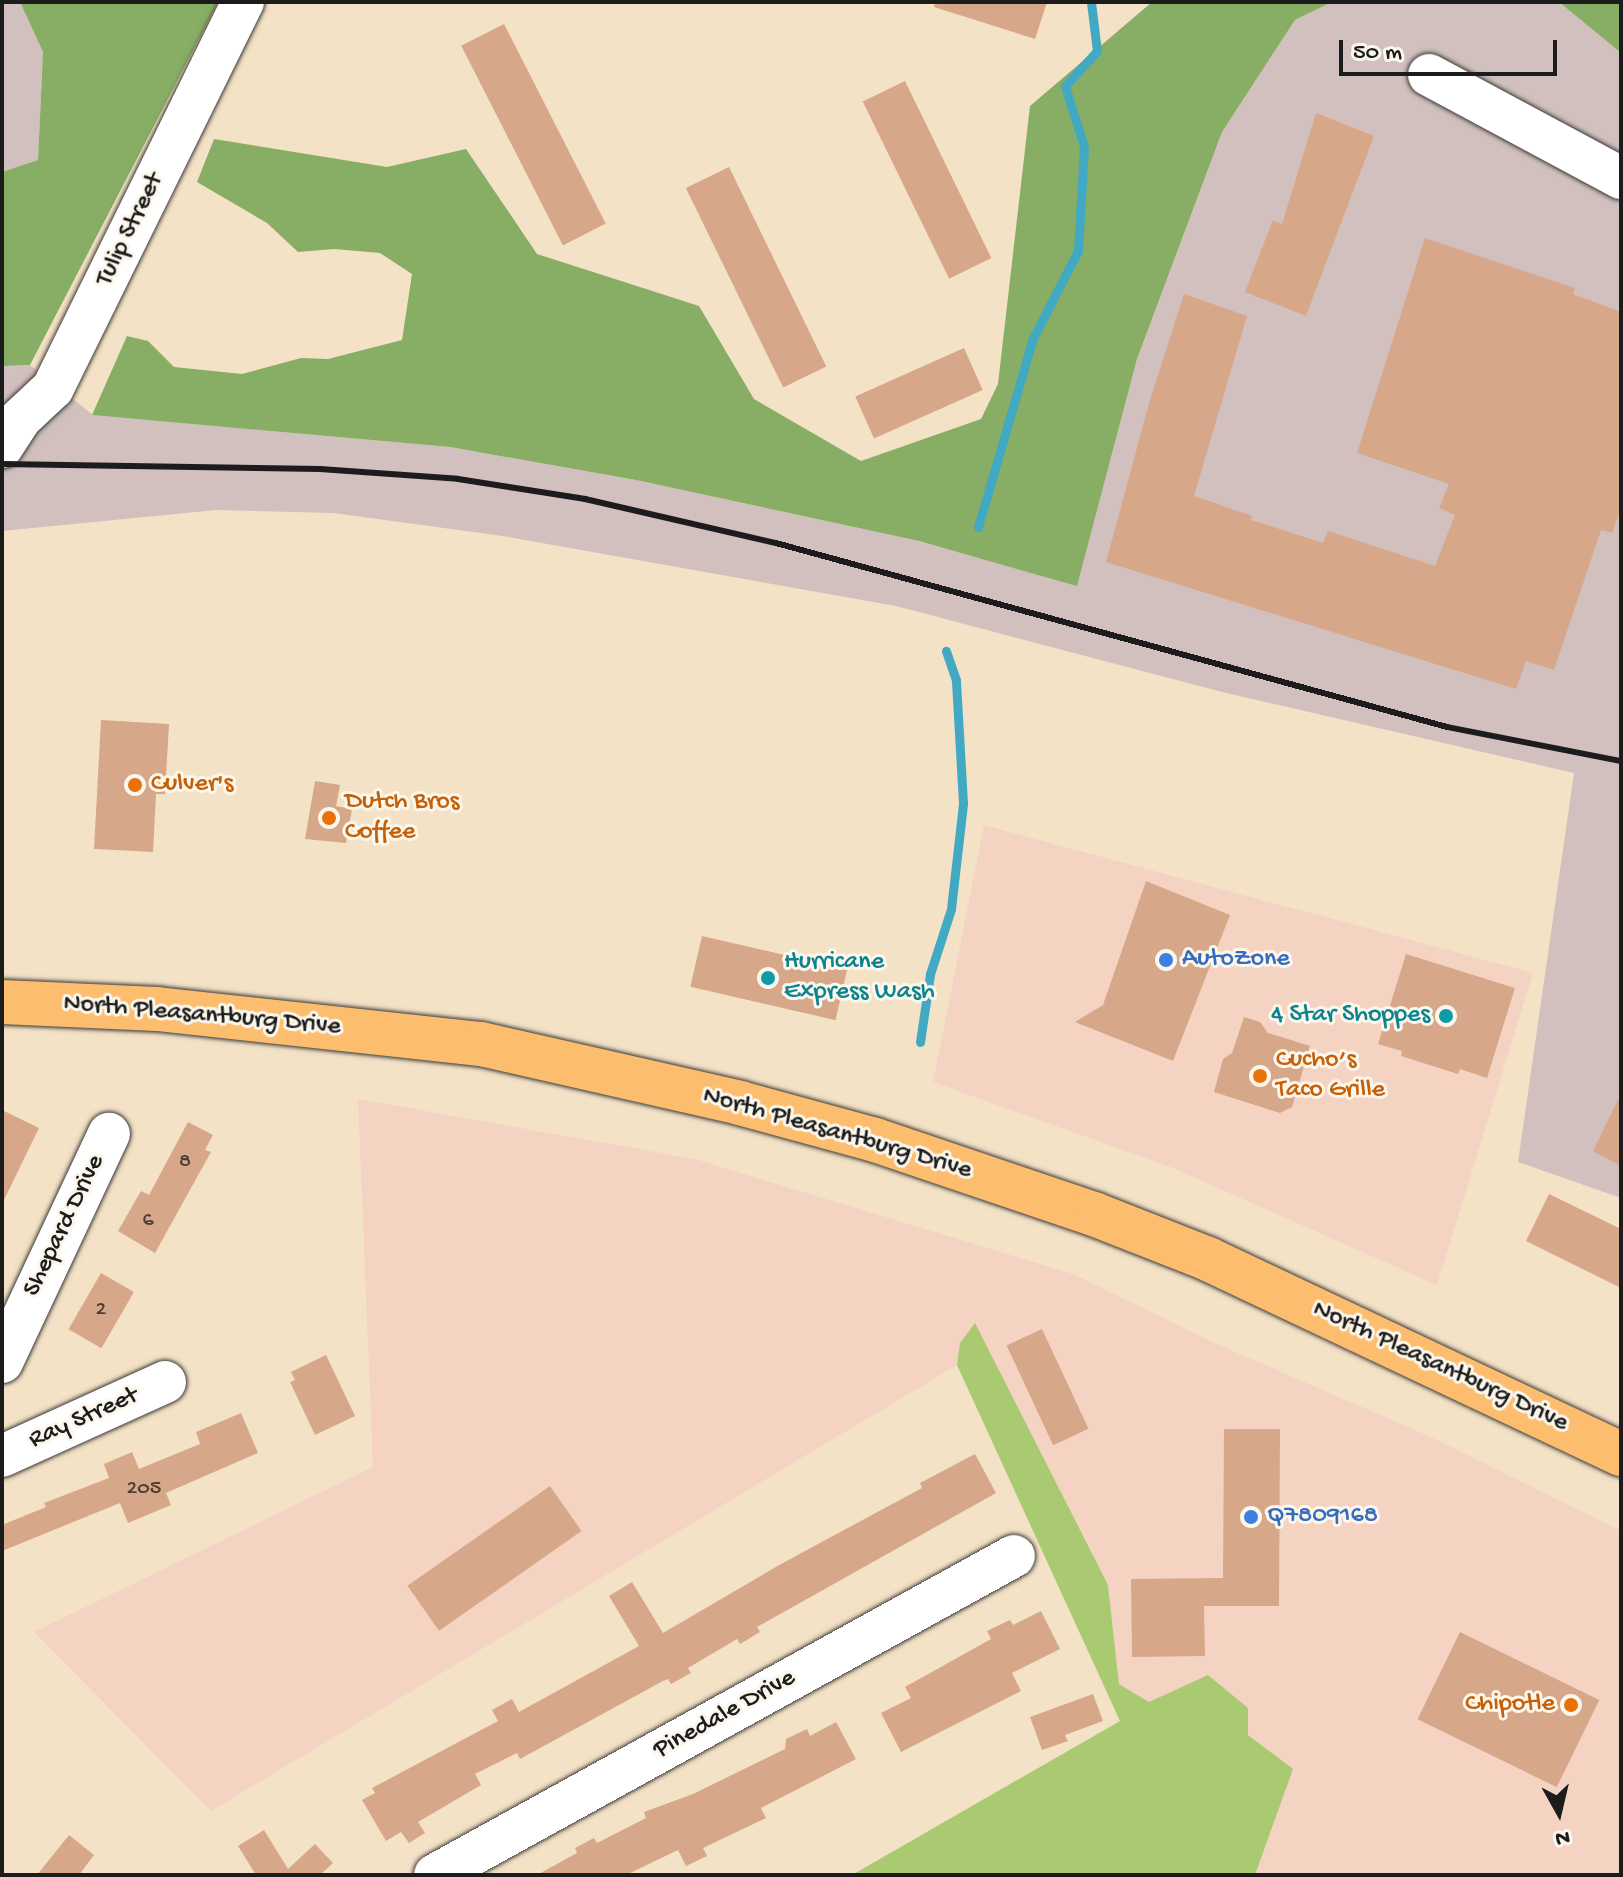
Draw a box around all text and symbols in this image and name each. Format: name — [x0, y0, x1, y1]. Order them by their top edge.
scale bar — [1343, 24, 1561, 74]
text: 50 m — [1353, 39, 1402, 68]
street label: Tulip Street — [90, 168, 172, 292]
place label: Culver's — [151, 769, 233, 801]
marker: Culver's — [126, 776, 144, 794]
place label: Dutch Bros Coffee — [345, 787, 459, 848]
marker: Dutch Bros Coffee — [320, 809, 338, 827]
place label: AutoZone — [1182, 944, 1290, 976]
place label: Hurricane Express Wash — [784, 947, 935, 1008]
marker: AutoZone — [1157, 951, 1175, 969]
marker: Hurricane Express Wash — [759, 969, 777, 987]
street label: North Pleasantburg Drive — [62, 988, 342, 1044]
place label: 4 Star Shoppes — [1271, 1000, 1430, 1032]
marker: 4 Star Shoppes — [1437, 1007, 1455, 1025]
place label: Cucho’s Taco Grille — [1276, 1045, 1385, 1106]
marker: Cucho’s Taco Grille — [1251, 1067, 1269, 1085]
street label: North Pleasantburg Drive — [699, 1081, 975, 1187]
street label: Shepard Drive — [17, 1150, 113, 1302]
house number: 8 — [179, 1150, 191, 1176]
house number: 6 — [142, 1209, 154, 1235]
street label: North Pleasantburg Drive — [1307, 1294, 1573, 1440]
house number: 2 — [96, 1298, 106, 1324]
street label: Ray Street — [25, 1381, 143, 1457]
house number: 205 — [127, 1477, 161, 1503]
place label: Q7809168 — [1267, 1501, 1378, 1533]
marker: Q7809168 — [1242, 1508, 1260, 1526]
street label: Pinedale Drive — [649, 1663, 801, 1767]
place label: Chipotle — [1465, 1689, 1555, 1721]
marker: Chipotle — [1562, 1696, 1580, 1714]
north arrow — [1519, 1773, 1599, 1853]
text: N — [1553, 1823, 1571, 1851]

